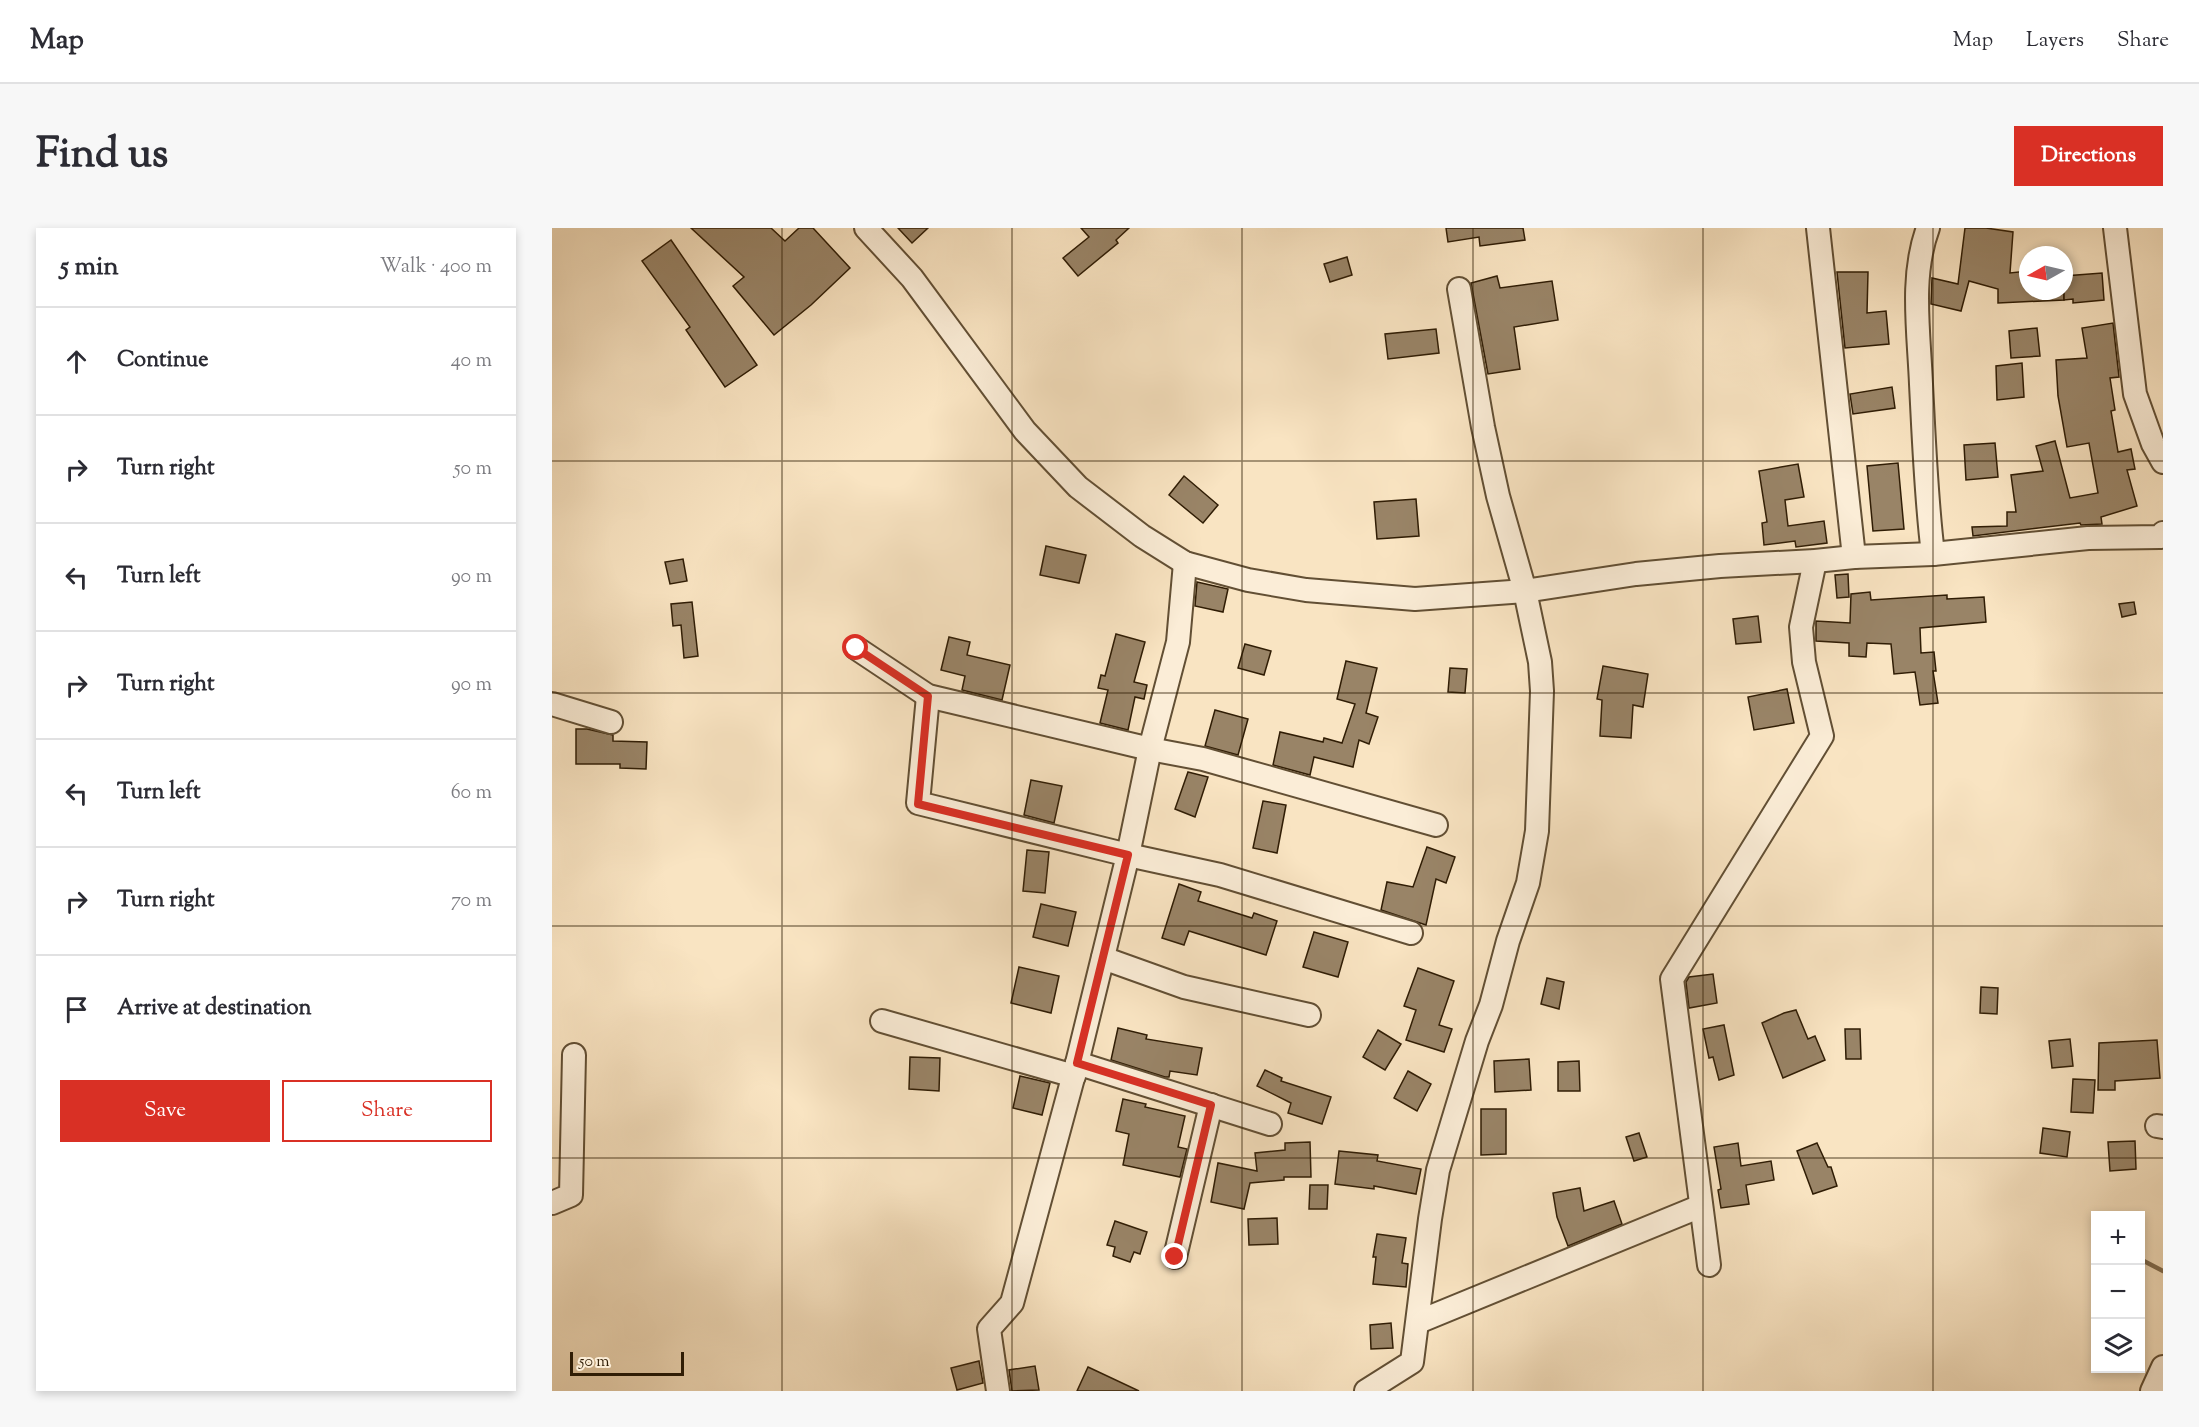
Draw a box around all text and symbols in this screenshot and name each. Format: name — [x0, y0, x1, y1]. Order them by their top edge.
text: Map — [30, 21, 84, 61]
text: Map — [1953, 26, 1993, 56]
text: Layers — [2026, 26, 2084, 56]
text: Share — [2117, 26, 2169, 56]
text: Find us — [36, 126, 168, 186]
button: Directions — [2014, 126, 2163, 186]
north arrow — [2019, 246, 2073, 300]
text: 5 min — [60, 249, 119, 286]
text: Walk · 400 m — [380, 253, 492, 282]
icon: ahead — [60, 345, 93, 378]
text: Continue — [117, 345, 208, 377]
text: 40 m — [451, 347, 492, 376]
icon: right — [60, 453, 93, 486]
text: Turn right — [117, 453, 214, 485]
text: 50 m — [454, 455, 492, 484]
icon: left — [60, 561, 93, 594]
text: Turn left — [117, 561, 200, 593]
text: 90 m — [451, 563, 492, 592]
route start — [842, 634, 868, 660]
icon: right — [60, 669, 93, 702]
text: Turn right — [117, 669, 214, 701]
text: 90 m — [451, 671, 492, 700]
icon: left — [60, 777, 93, 810]
text: Turn left — [117, 777, 200, 809]
text: 60 m — [451, 779, 492, 808]
icon: right — [60, 885, 93, 918]
text: Turn right — [117, 885, 214, 917]
text: 70 m — [451, 887, 492, 916]
icon: arrive — [60, 993, 93, 1026]
text: Arrive at destination — [117, 993, 312, 1025]
button: Save — [60, 1080, 270, 1142]
button: Share — [282, 1080, 492, 1142]
map controls — [2091, 1211, 2145, 1373]
button: + — [2091, 1211, 2145, 1265]
route end — [1161, 1243, 1187, 1269]
button: − — [2091, 1265, 2145, 1319]
button: layers — [2091, 1319, 2145, 1373]
scale bar — [570, 1349, 684, 1376]
text: 50 m — [579, 1351, 610, 1374]

